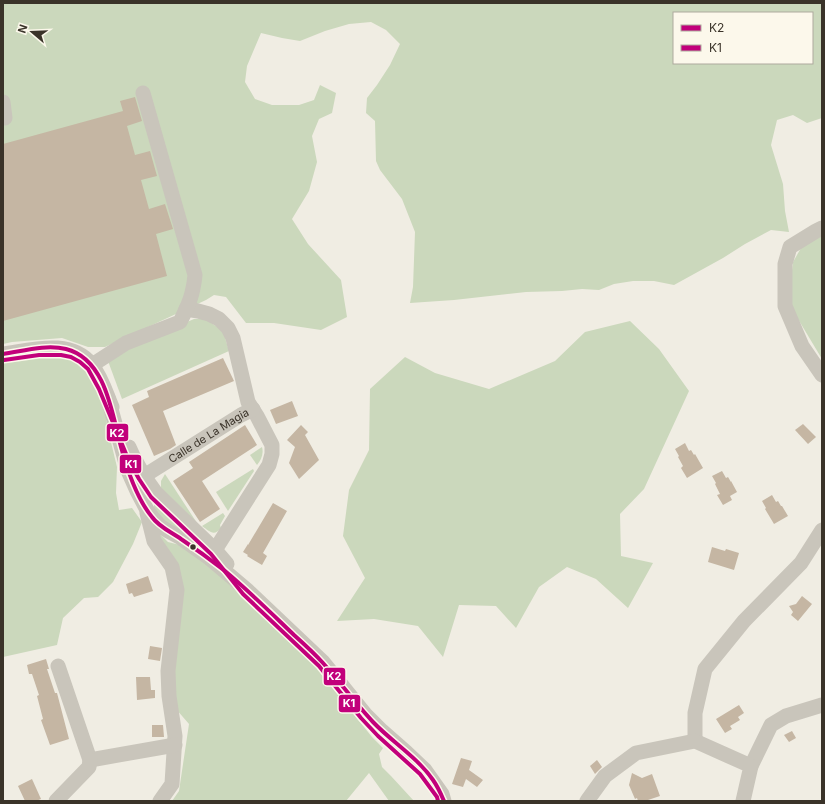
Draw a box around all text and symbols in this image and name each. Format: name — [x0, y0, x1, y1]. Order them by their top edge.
north arrow — [12, 12, 52, 52]
legend — [673, 12, 813, 64]
text: K2 — [709, 20, 724, 35]
text: N — [15, 22, 31, 35]
text: K1 — [709, 40, 722, 55]
street label: Calle de La Magia — [166, 405, 251, 466]
line badge: K2 — [106, 423, 129, 442]
text: K2 — [110, 426, 124, 440]
line badge: K1 — [119, 454, 142, 474]
text: K1 — [125, 457, 138, 471]
unlabelled marker — [188, 542, 198, 552]
line badge: K2 — [323, 667, 346, 686]
text: K2 — [327, 669, 341, 683]
line badge: K1 — [338, 694, 361, 713]
text: K1 — [343, 696, 356, 710]

